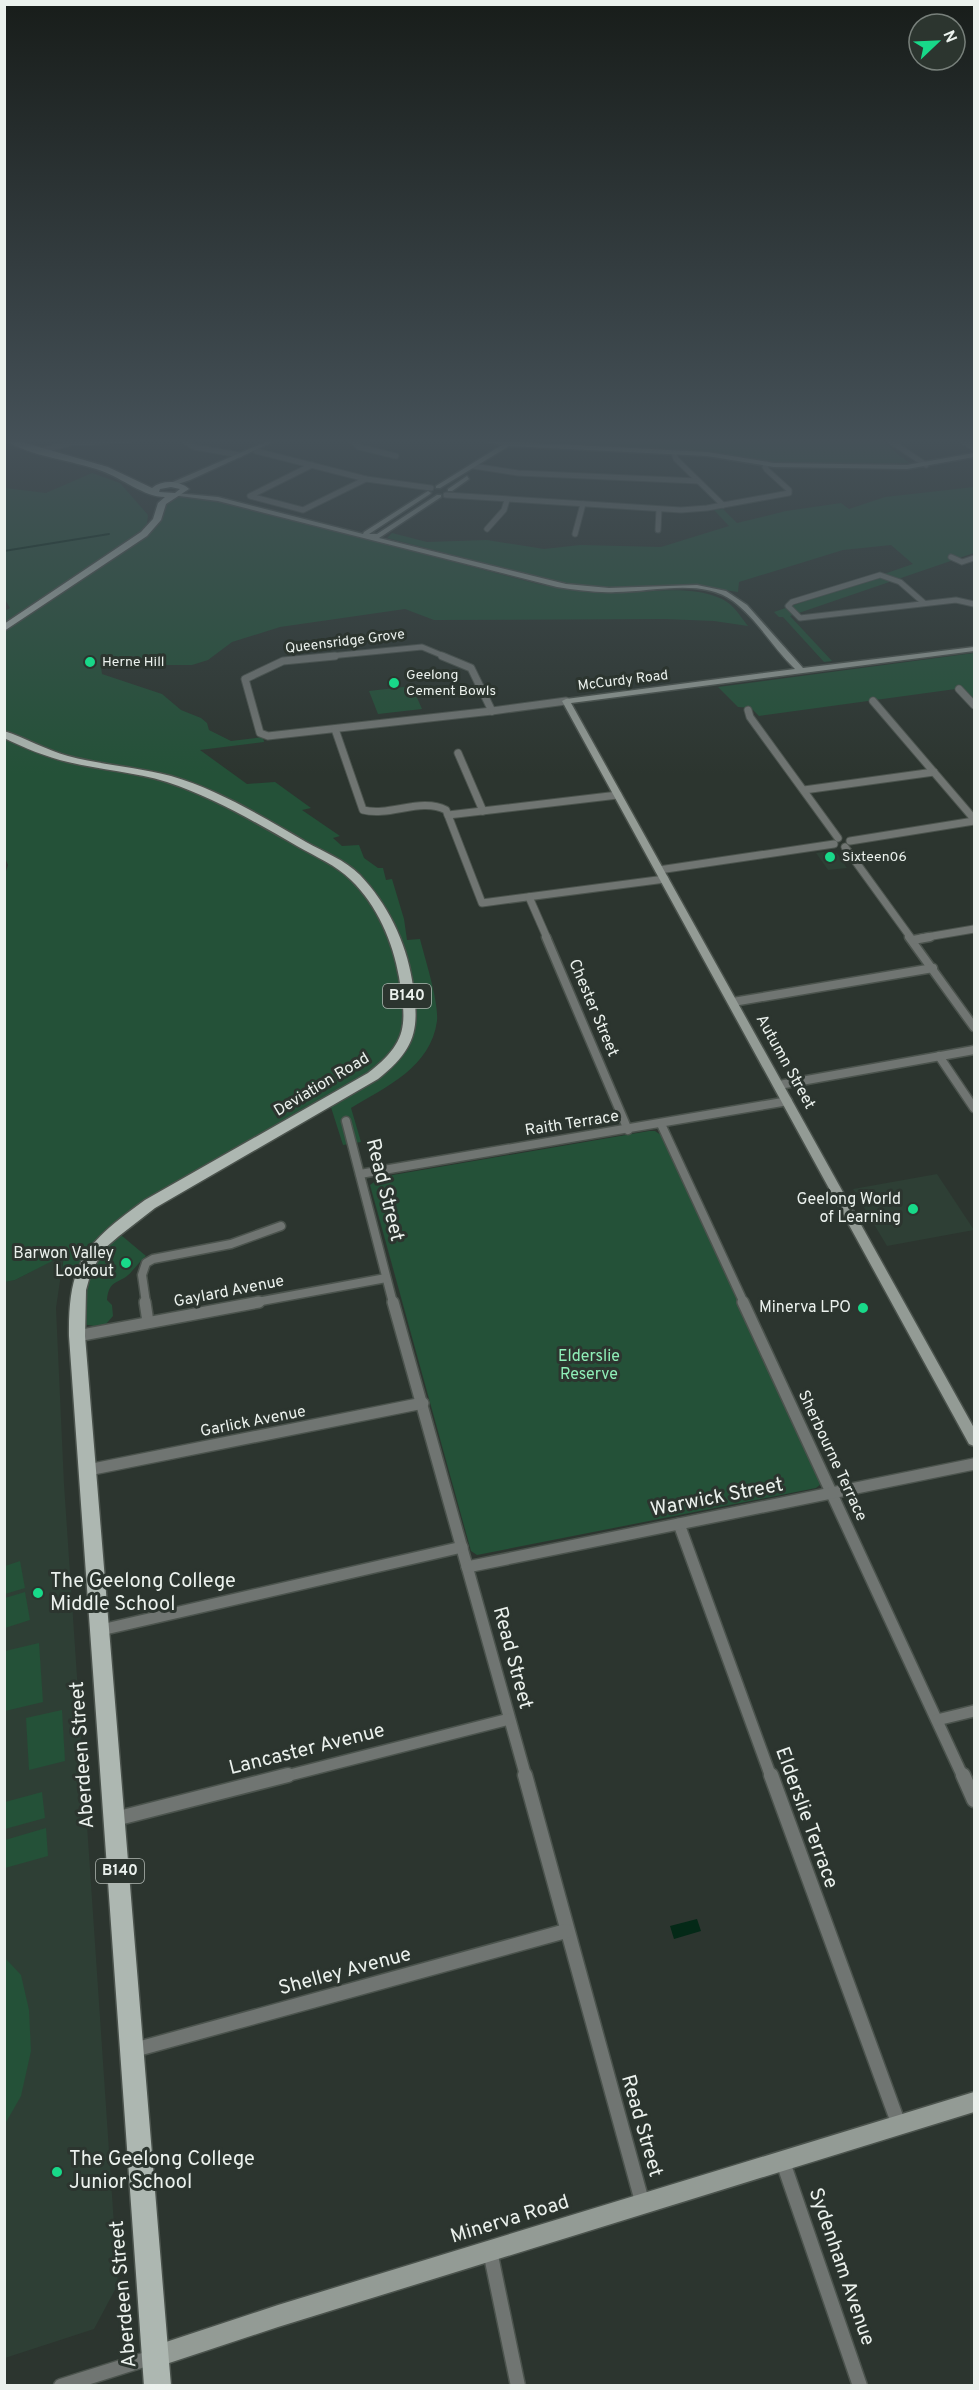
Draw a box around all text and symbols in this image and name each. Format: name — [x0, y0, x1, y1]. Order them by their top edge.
north arrow — [907, 12, 967, 72]
text: N — [938, 28, 960, 46]
street label: Queensridge Grove — [284, 626, 406, 658]
place label: Herne Hill — [102, 654, 164, 671]
marker: Herne Hill — [83, 655, 97, 669]
place label: Geelong Cement Bowls — [406, 667, 496, 700]
street label: McCurdy Road — [577, 667, 669, 695]
marker: Geelong Cement Bowls — [387, 676, 401, 690]
place label: Sixteen06 — [842, 849, 907, 866]
marker: Sixteen06 — [823, 850, 837, 864]
street label: Chester Street — [563, 956, 623, 1060]
road number: B140 — [383, 984, 431, 1008]
street label: Autumn Street — [751, 1011, 819, 1113]
street label: Deviation Road — [271, 1049, 373, 1121]
street label: Raith Terrace — [524, 1107, 620, 1141]
street label: Read Street — [359, 1136, 409, 1244]
place label: Geelong World of Learning — [796, 1190, 901, 1228]
marker: Geelong World of Learning — [906, 1202, 920, 1216]
place label: Barwon Valley Lookout — [13, 1244, 114, 1282]
marker: Barwon Valley Lookout — [119, 1256, 133, 1270]
street label: Gaylard Avenue — [172, 1271, 286, 1313]
place label: Minerva LPO — [759, 1298, 851, 1318]
marker: Minerva LPO — [856, 1301, 870, 1315]
park label: Elderslie Reserve — [558, 1347, 620, 1385]
street label: Sherbourne Terrace — [793, 1387, 871, 1525]
street label: Garlick Avenue — [199, 1402, 307, 1442]
street label: Warwick Street — [648, 1472, 786, 1524]
place label: The Geelong College Middle School — [50, 1569, 236, 1618]
marker: The Geelong College Middle School — [31, 1586, 45, 1600]
street label: Read Street — [486, 1604, 538, 1712]
street label: Aberdeen Street — [65, 1680, 101, 1830]
street label: Lancaster Avenue — [226, 1718, 388, 1782]
street label: Elderslie Terrace — [768, 1744, 844, 1892]
road number: B140 — [96, 1859, 144, 1883]
street label: Shelley Avenue — [276, 1942, 414, 2002]
street label: Read Street — [614, 2072, 668, 2180]
place label: The Geelong College Junior School — [69, 2147, 255, 2196]
marker: The Geelong College Junior School — [50, 2165, 64, 2179]
street label: Sydenham Avenue — [802, 2185, 880, 2349]
street label: Minerva Road — [447, 2190, 573, 2250]
street label: Aberdeen Street — [105, 2219, 143, 2369]

